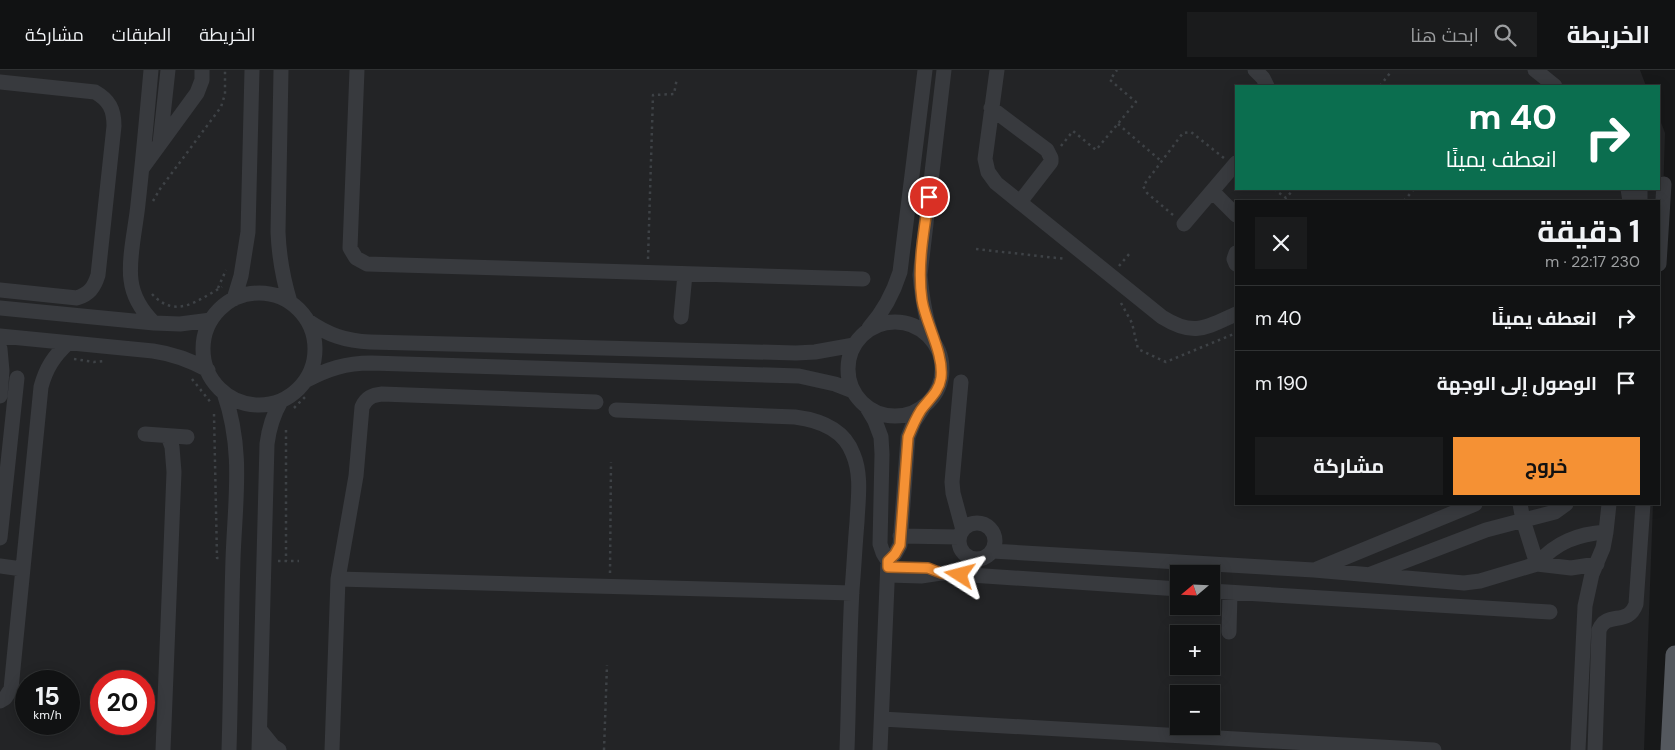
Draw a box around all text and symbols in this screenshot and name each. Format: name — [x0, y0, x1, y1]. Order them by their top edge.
search box — [1187, 12, 1537, 57]
text: الخريطة — [1567, 19, 1650, 50]
icon: search — [1491, 21, 1519, 49]
text: مشاركة — [25, 23, 84, 47]
text: الطبقات — [112, 23, 171, 47]
text: الخريطة — [199, 23, 256, 47]
text: ابحث هنا — [1410, 23, 1479, 48]
text: 40 m — [1468, 94, 1557, 140]
icon: right — [1575, 105, 1640, 170]
text: انعطف يمينًا — [1446, 145, 1557, 174]
pin — [908, 176, 950, 218]
icon: arrive — [915, 183, 943, 211]
text: 1 دقيقة — [1537, 212, 1640, 251]
button: close — [1255, 217, 1307, 269]
text: 230 m · 22:17 — [1545, 251, 1640, 272]
icon: right — [1612, 304, 1640, 332]
text: 40 m — [1255, 306, 1302, 331]
text: انعطف يمينًا — [1491, 306, 1597, 331]
icon: arrive — [1612, 369, 1640, 397]
text: 190 m — [1255, 371, 1308, 396]
text: الوصول إلى الوجهة — [1437, 371, 1597, 396]
button: مشاركة — [1255, 437, 1443, 495]
button: خروج — [1453, 437, 1640, 495]
position arrow — [933, 548, 985, 600]
north arrow — [1170, 565, 1220, 615]
map controls — [1170, 565, 1220, 735]
button: + — [1170, 625, 1220, 675]
speed limit sign: 20 — [90, 670, 155, 735]
text: 15 — [35, 680, 60, 713]
button: − — [1170, 685, 1220, 735]
text: km/h — [33, 707, 62, 723]

